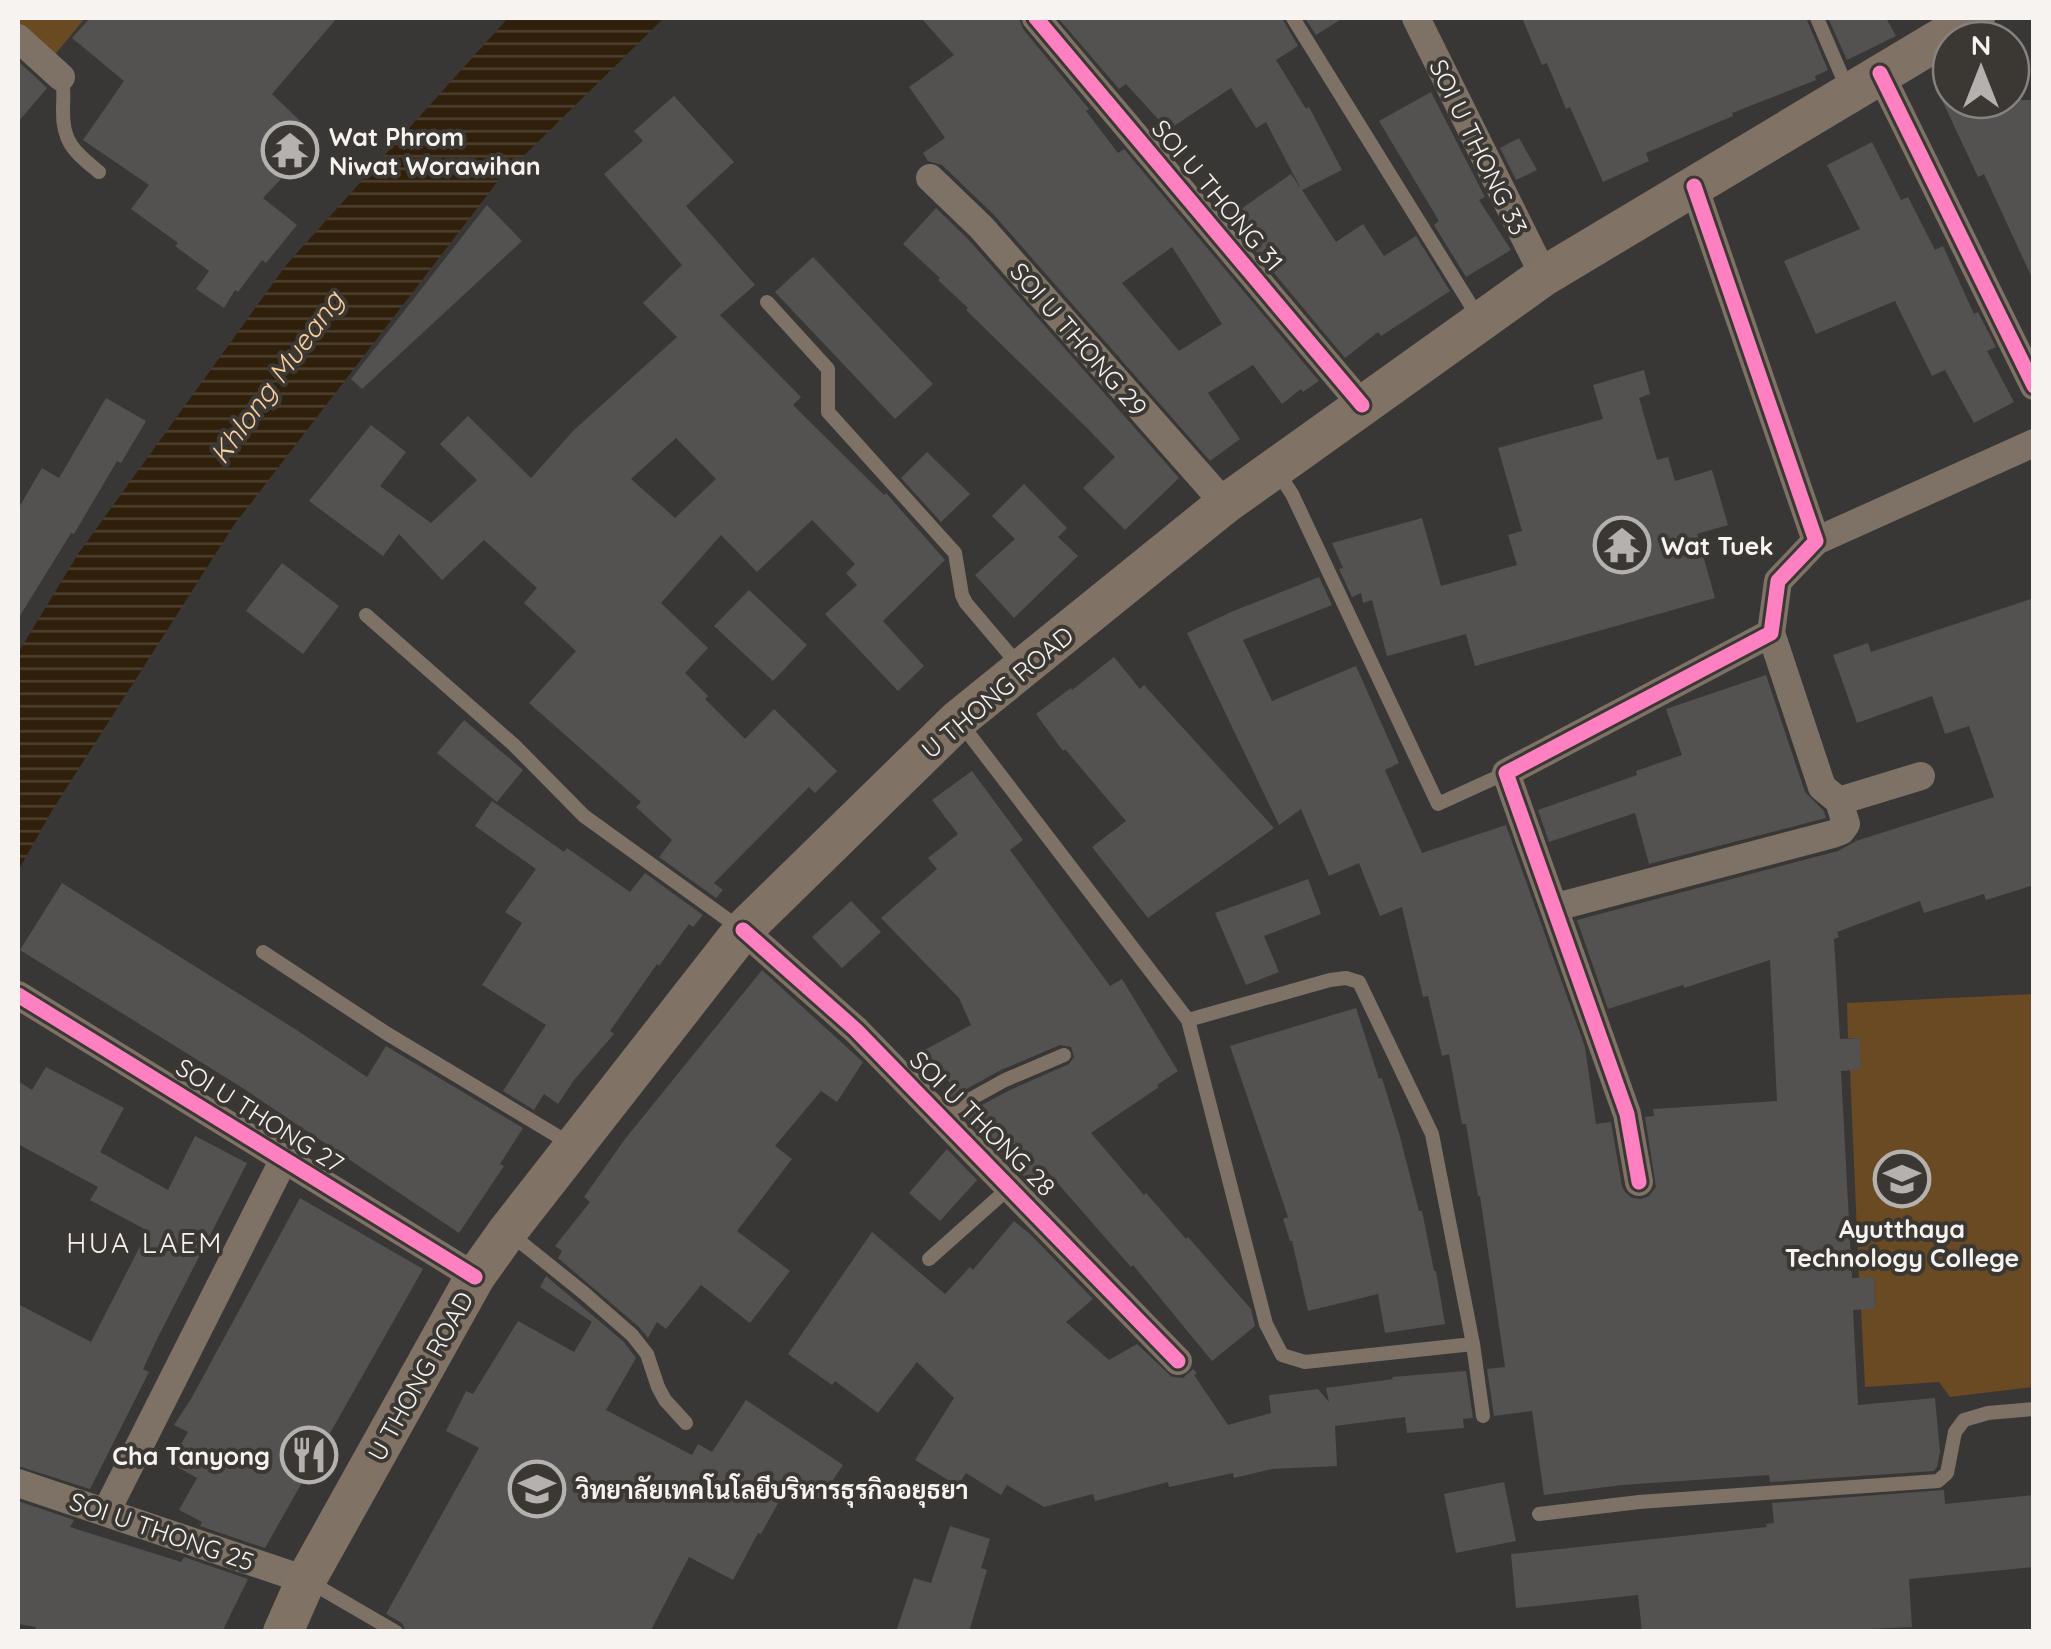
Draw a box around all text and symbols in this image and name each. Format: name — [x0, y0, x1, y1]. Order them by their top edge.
north arrow — [1931, 20, 2031, 120]
text: N — [1971, 27, 1991, 62]
street label: SOI U THONG 33 — [1423, 54, 1535, 240]
street label: SOI U THONG 31 — [1146, 113, 1290, 277]
temple icon: Wat Phrom Niwat Worawihan — [260, 120, 320, 180]
place label: Wat Phrom Niwat Worawihan — [329, 121, 541, 181]
street label: SOI U THONG 29 — [1004, 256, 1154, 422]
water label: Khlong Mueang — [202, 283, 351, 470]
temple icon: Wat Tuek — [1592, 515, 1652, 575]
place label: Wat Tuek — [1661, 530, 1774, 561]
street label: U THONG ROAD — [915, 619, 1079, 765]
street label: SOI U THONG 28 — [904, 1044, 1062, 1202]
street label: SOI U THONG 27 — [170, 1051, 350, 1179]
school or university icon: Ayutthaya Technology College — [1872, 1149, 1932, 1209]
place label: Ayutthaya Technology College — [1785, 1213, 2019, 1273]
district label: HUA LAEM — [66, 1225, 224, 1260]
street label: U THONG ROAD — [361, 1286, 479, 1466]
restaurant icon: Cha Tanyong — [279, 1425, 339, 1485]
place label: Cha Tanyong — [112, 1440, 270, 1471]
school or university icon: วิทยาลัยเทคโนโลยีบริหารธุรกิจอยุธยา — [507, 1459, 567, 1519]
place label: วิทยาลัยเทคโนโลยีบริหารธุรกิจอยุธยา — [575, 1473, 969, 1508]
street label: SOI U THONG 25 — [66, 1485, 258, 1577]

